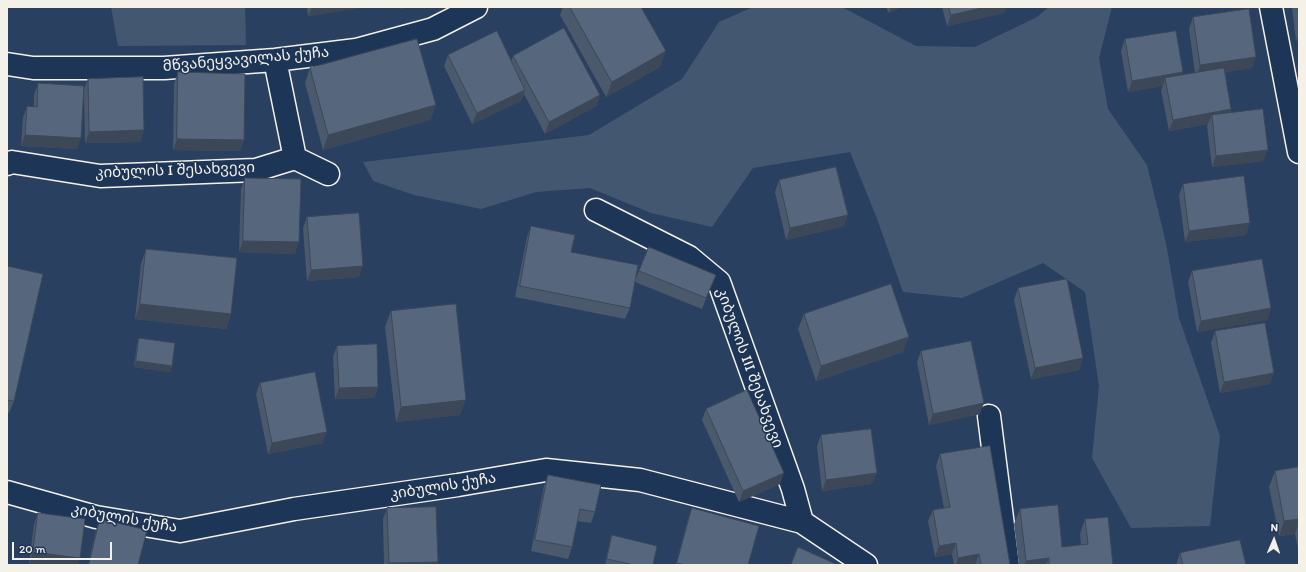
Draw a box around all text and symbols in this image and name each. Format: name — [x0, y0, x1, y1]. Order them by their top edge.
street label: მწვანეყვავილას ქუჩა — [162, 44, 330, 76]
street label: კიბულის I შესახვევი — [95, 159, 255, 183]
street label: კიბულის III შესახვევი — [712, 285, 786, 451]
street label: კიბულის ქუჩა — [388, 470, 498, 504]
street label: კიბულის ქუჩა — [69, 501, 179, 537]
north arrow — [1254, 520, 1294, 560]
text: N — [1270, 521, 1278, 534]
scale bar — [14, 534, 114, 560]
text: 20 m — [19, 542, 46, 556]

